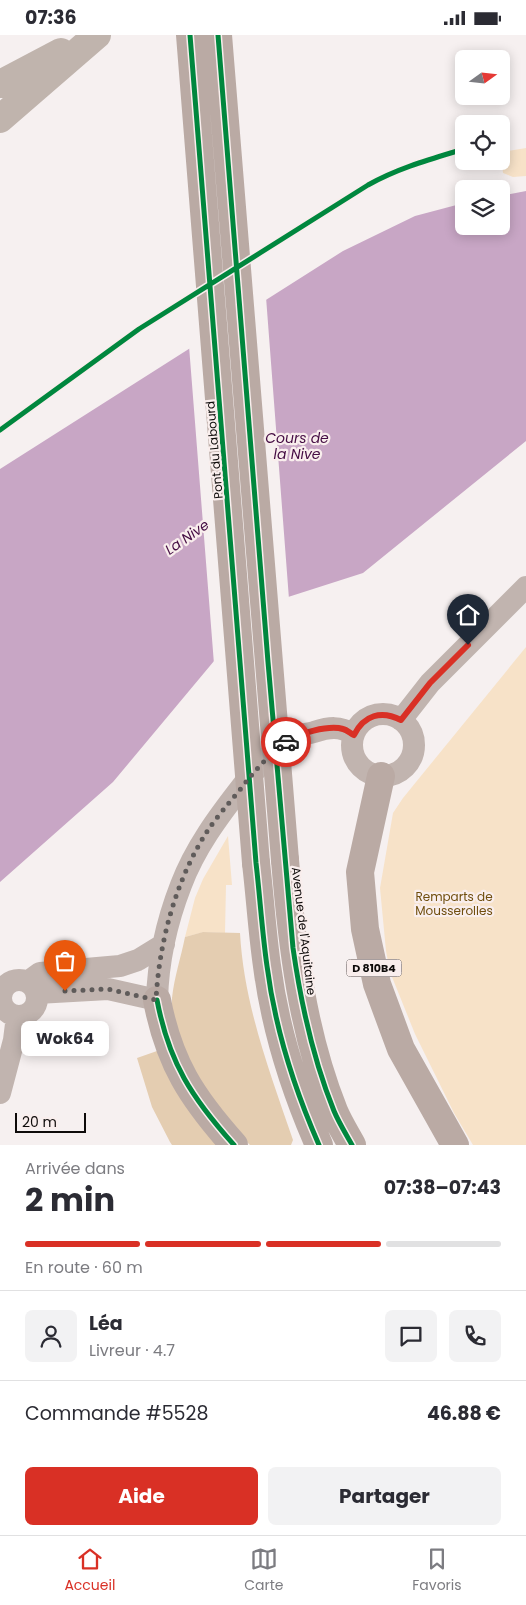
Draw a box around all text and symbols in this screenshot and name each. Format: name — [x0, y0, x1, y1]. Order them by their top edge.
text: 07:36 — [25, 4, 77, 31]
north arrow — [455, 50, 510, 105]
map controls — [455, 50, 510, 235]
button: locate — [455, 115, 510, 170]
button: layers — [455, 180, 510, 235]
street label: Pont du Labourd — [201, 400, 227, 500]
water label: Cours de la Nive — [265, 428, 329, 464]
water label: La Nive — [161, 514, 213, 559]
pin — [447, 594, 489, 645]
icon: home — [454, 601, 482, 629]
courier — [261, 717, 311, 767]
icon: car — [272, 728, 300, 756]
street label: Avenue de l'Aquitaine — [288, 866, 320, 996]
park label: Remparts de Mousserolles — [415, 888, 493, 919]
pin — [44, 940, 86, 991]
icon: bag — [51, 947, 79, 975]
road number: D 810B4 — [346, 959, 402, 976]
callout: Wok64 — [21, 1021, 109, 1056]
text: Wok64 — [36, 1027, 94, 1050]
scale bar — [15, 1110, 86, 1133]
text: 20 m — [22, 1112, 57, 1132]
text: Arrivée dans — [25, 1157, 125, 1180]
text: 07:38–07:43 — [384, 1174, 501, 1201]
text: 2 min — [25, 1177, 115, 1222]
text: En route · 60 m — [25, 1256, 143, 1279]
button: person — [25, 1310, 77, 1362]
text: Léa — [89, 1310, 123, 1337]
button: chat — [385, 1310, 437, 1362]
button: phone — [449, 1310, 501, 1362]
text: Livreur · 4.7 — [89, 1339, 175, 1362]
text: Commande #5528 — [25, 1400, 208, 1427]
text: 46.88 € — [427, 1400, 501, 1427]
button: Aide — [25, 1467, 258, 1525]
button: Partager — [268, 1467, 501, 1525]
tab: Accueil — [64, 1545, 115, 1596]
tab: Carte — [244, 1545, 283, 1596]
tab: Favoris — [412, 1545, 462, 1596]

